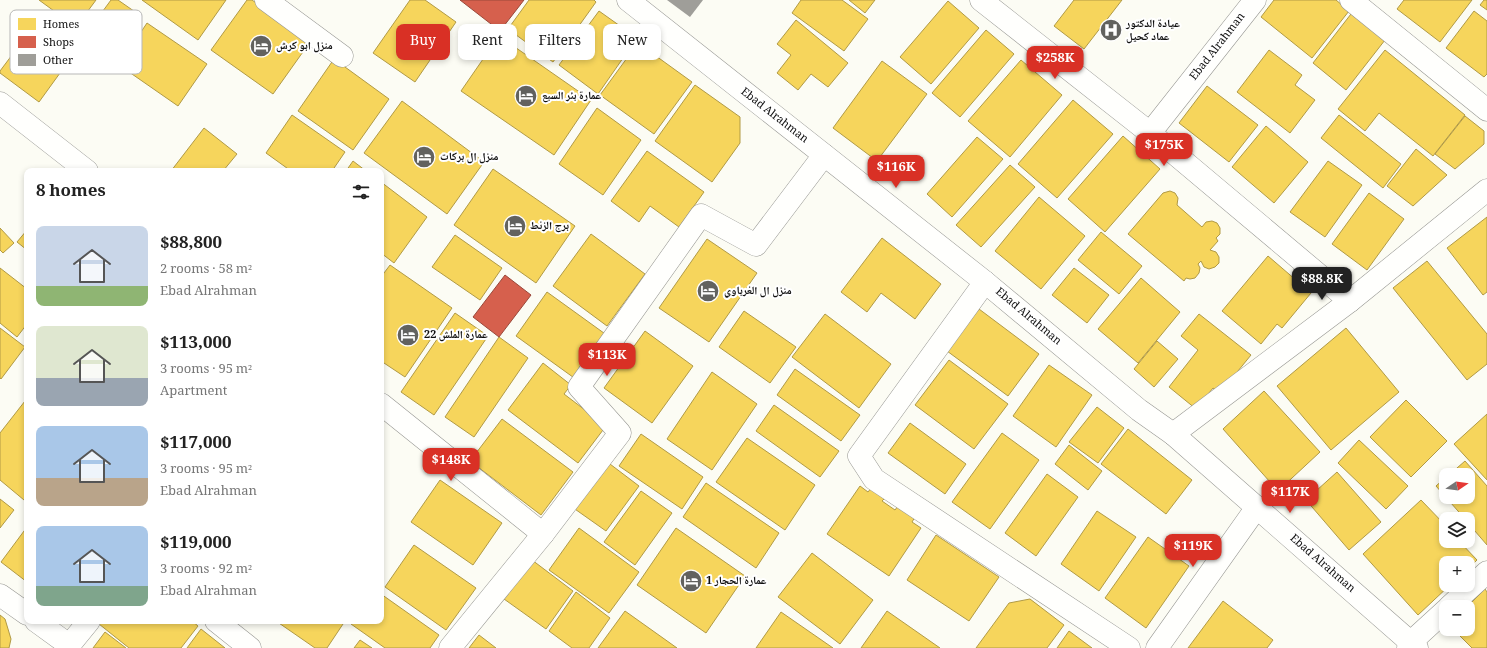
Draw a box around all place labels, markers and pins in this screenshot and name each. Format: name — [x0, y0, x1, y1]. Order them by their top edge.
place label: عيادة الدكتور عماد كحيل — [1125, 15, 1180, 47]
hospital icon: عيادة الدكتور عماد كحيل — [1098, 17, 1124, 43]
hotel icon: منزل ابو كرش — [248, 33, 274, 59]
place label: منزل ابو كرش — [276, 37, 333, 56]
pin: $258K — [1027, 46, 1083, 80]
hotel icon: عمارة بئر السبع — [513, 83, 539, 109]
place label: عمارة بئر السبع — [542, 87, 602, 106]
pin: $175K — [1136, 133, 1192, 167]
hotel icon: منزل ال بركات — [411, 144, 437, 170]
place label: منزل ال بركات — [440, 148, 499, 167]
pin: $116K — [868, 155, 924, 189]
hotel icon: برج الزنط — [502, 213, 528, 239]
place label: برج الزنط — [530, 217, 569, 236]
pin: $88.8K — [1289, 267, 1355, 301]
hotel icon: منزل ال الغرباوي — [695, 278, 721, 304]
place label: منزل ال الغرباوي — [724, 282, 792, 301]
hotel icon: عمارة الملش 22 — [395, 322, 421, 348]
place label: عمارة الملش 22 — [424, 326, 488, 345]
pin: $113K — [579, 343, 635, 377]
pin: $148K — [423, 448, 479, 482]
pin: $117K — [1262, 480, 1318, 514]
pin: $119K — [1165, 534, 1221, 568]
hotel icon: عمارة الحجار 1 — [678, 568, 704, 594]
place label: عمارة الحجار 1 — [706, 572, 767, 591]

